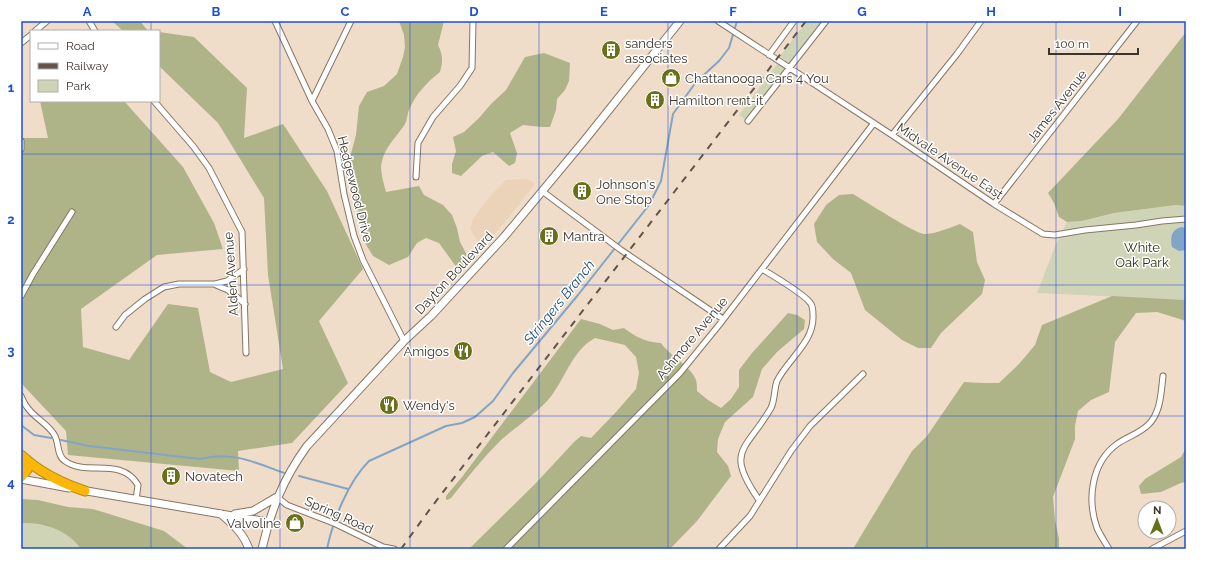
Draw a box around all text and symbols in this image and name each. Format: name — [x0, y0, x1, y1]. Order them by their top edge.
text: A — [83, 4, 92, 19]
text: B — [212, 4, 221, 19]
text: C — [341, 4, 350, 19]
text: D — [469, 4, 479, 19]
text: E — [600, 4, 608, 19]
text: F — [729, 4, 737, 19]
text: G — [857, 4, 867, 19]
text: H — [986, 4, 996, 19]
text: I — [1118, 4, 1122, 19]
legend — [30, 30, 160, 102]
scale bar — [1049, 30, 1138, 56]
place label: sanders associates — [625, 36, 688, 66]
text: 100 m — [1055, 37, 1089, 51]
text: Road — [66, 39, 95, 53]
building icon: sanders associates — [600, 39, 622, 61]
text: Railway — [66, 59, 109, 73]
shop icon: Chattanooga Cars 4 You — [660, 67, 682, 89]
street label: James Avenue — [1024, 67, 1090, 145]
place label: Chattanooga Cars 4 You — [685, 71, 829, 86]
text: Park — [66, 79, 91, 93]
text: 1 — [8, 80, 15, 95]
building icon: Hamilton rent-it — [644, 89, 666, 111]
place label: Hamilton rent-it — [669, 93, 764, 108]
street label: Midvale Avenue East — [894, 120, 1006, 202]
street label: Hedgewood Drive — [335, 134, 376, 244]
place label: Johnson's One Stop — [596, 177, 655, 207]
building icon: Johnson's One Stop — [571, 180, 593, 202]
text: 2 — [7, 212, 15, 227]
building icon: Mantra — [538, 225, 560, 247]
street label: Dayton Boulevard — [412, 229, 496, 317]
place label: Mantra — [563, 229, 605, 244]
street label: Alden Avenue — [221, 231, 241, 316]
park label: White Oak Park — [1115, 240, 1169, 270]
water label: Stringers Branch — [519, 257, 598, 348]
street label: Ashmore Avenue — [653, 294, 731, 382]
restaurant icon: Amigos — [452, 340, 474, 362]
text: 3 — [7, 343, 15, 358]
place label: Amigos — [403, 344, 449, 359]
restaurant icon: Wendy's — [378, 394, 400, 416]
place label: Wendy's — [403, 398, 455, 413]
building icon: Novatech — [160, 465, 182, 487]
place label: Novatech — [185, 469, 243, 484]
text: 4 — [7, 475, 15, 490]
street label: Spring Road — [302, 493, 376, 537]
north arrow — [1137, 500, 1177, 540]
text: N — [1153, 504, 1161, 517]
shop icon: Valvoline — [284, 512, 306, 534]
place label: Valvoline — [226, 516, 281, 531]

